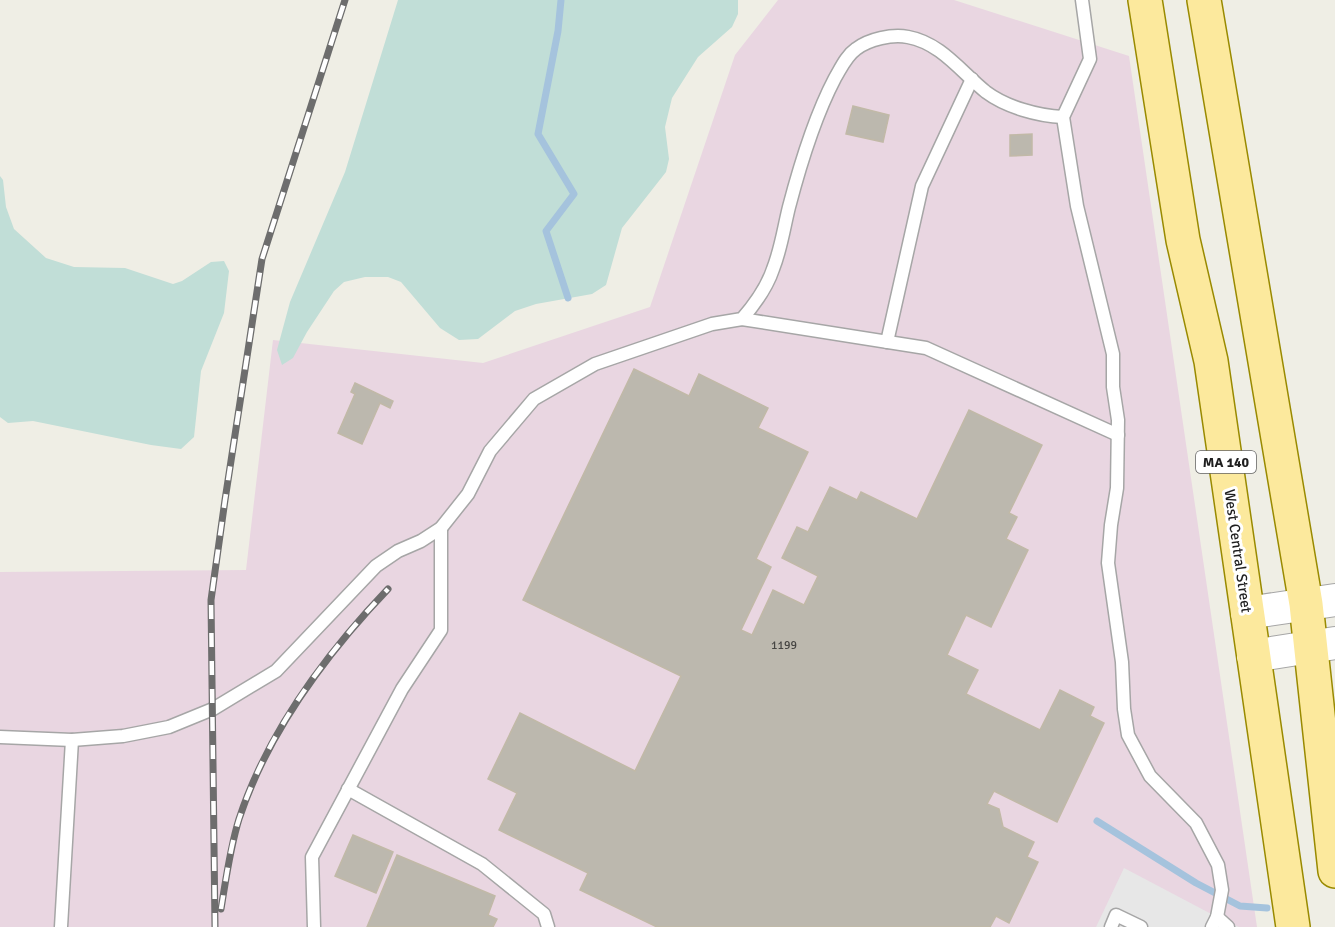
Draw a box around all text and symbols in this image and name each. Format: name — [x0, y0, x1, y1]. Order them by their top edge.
road number: MA 140 — [1196, 451, 1256, 473]
street label: West Central Street — [1220, 488, 1256, 614]
house number: 1199 — [771, 638, 797, 653]

